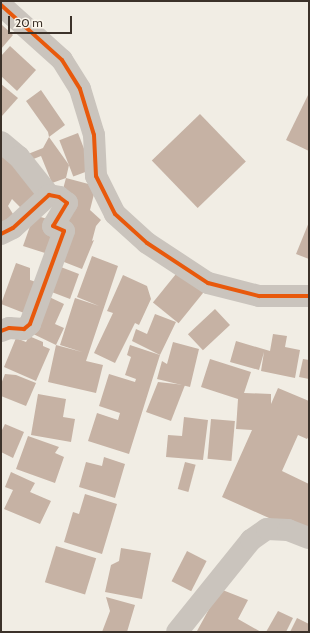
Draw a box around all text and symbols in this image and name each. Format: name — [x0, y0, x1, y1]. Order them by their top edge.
scale bar — [10, 8, 74, 34]
text: 20 m — [15, 15, 43, 30]

